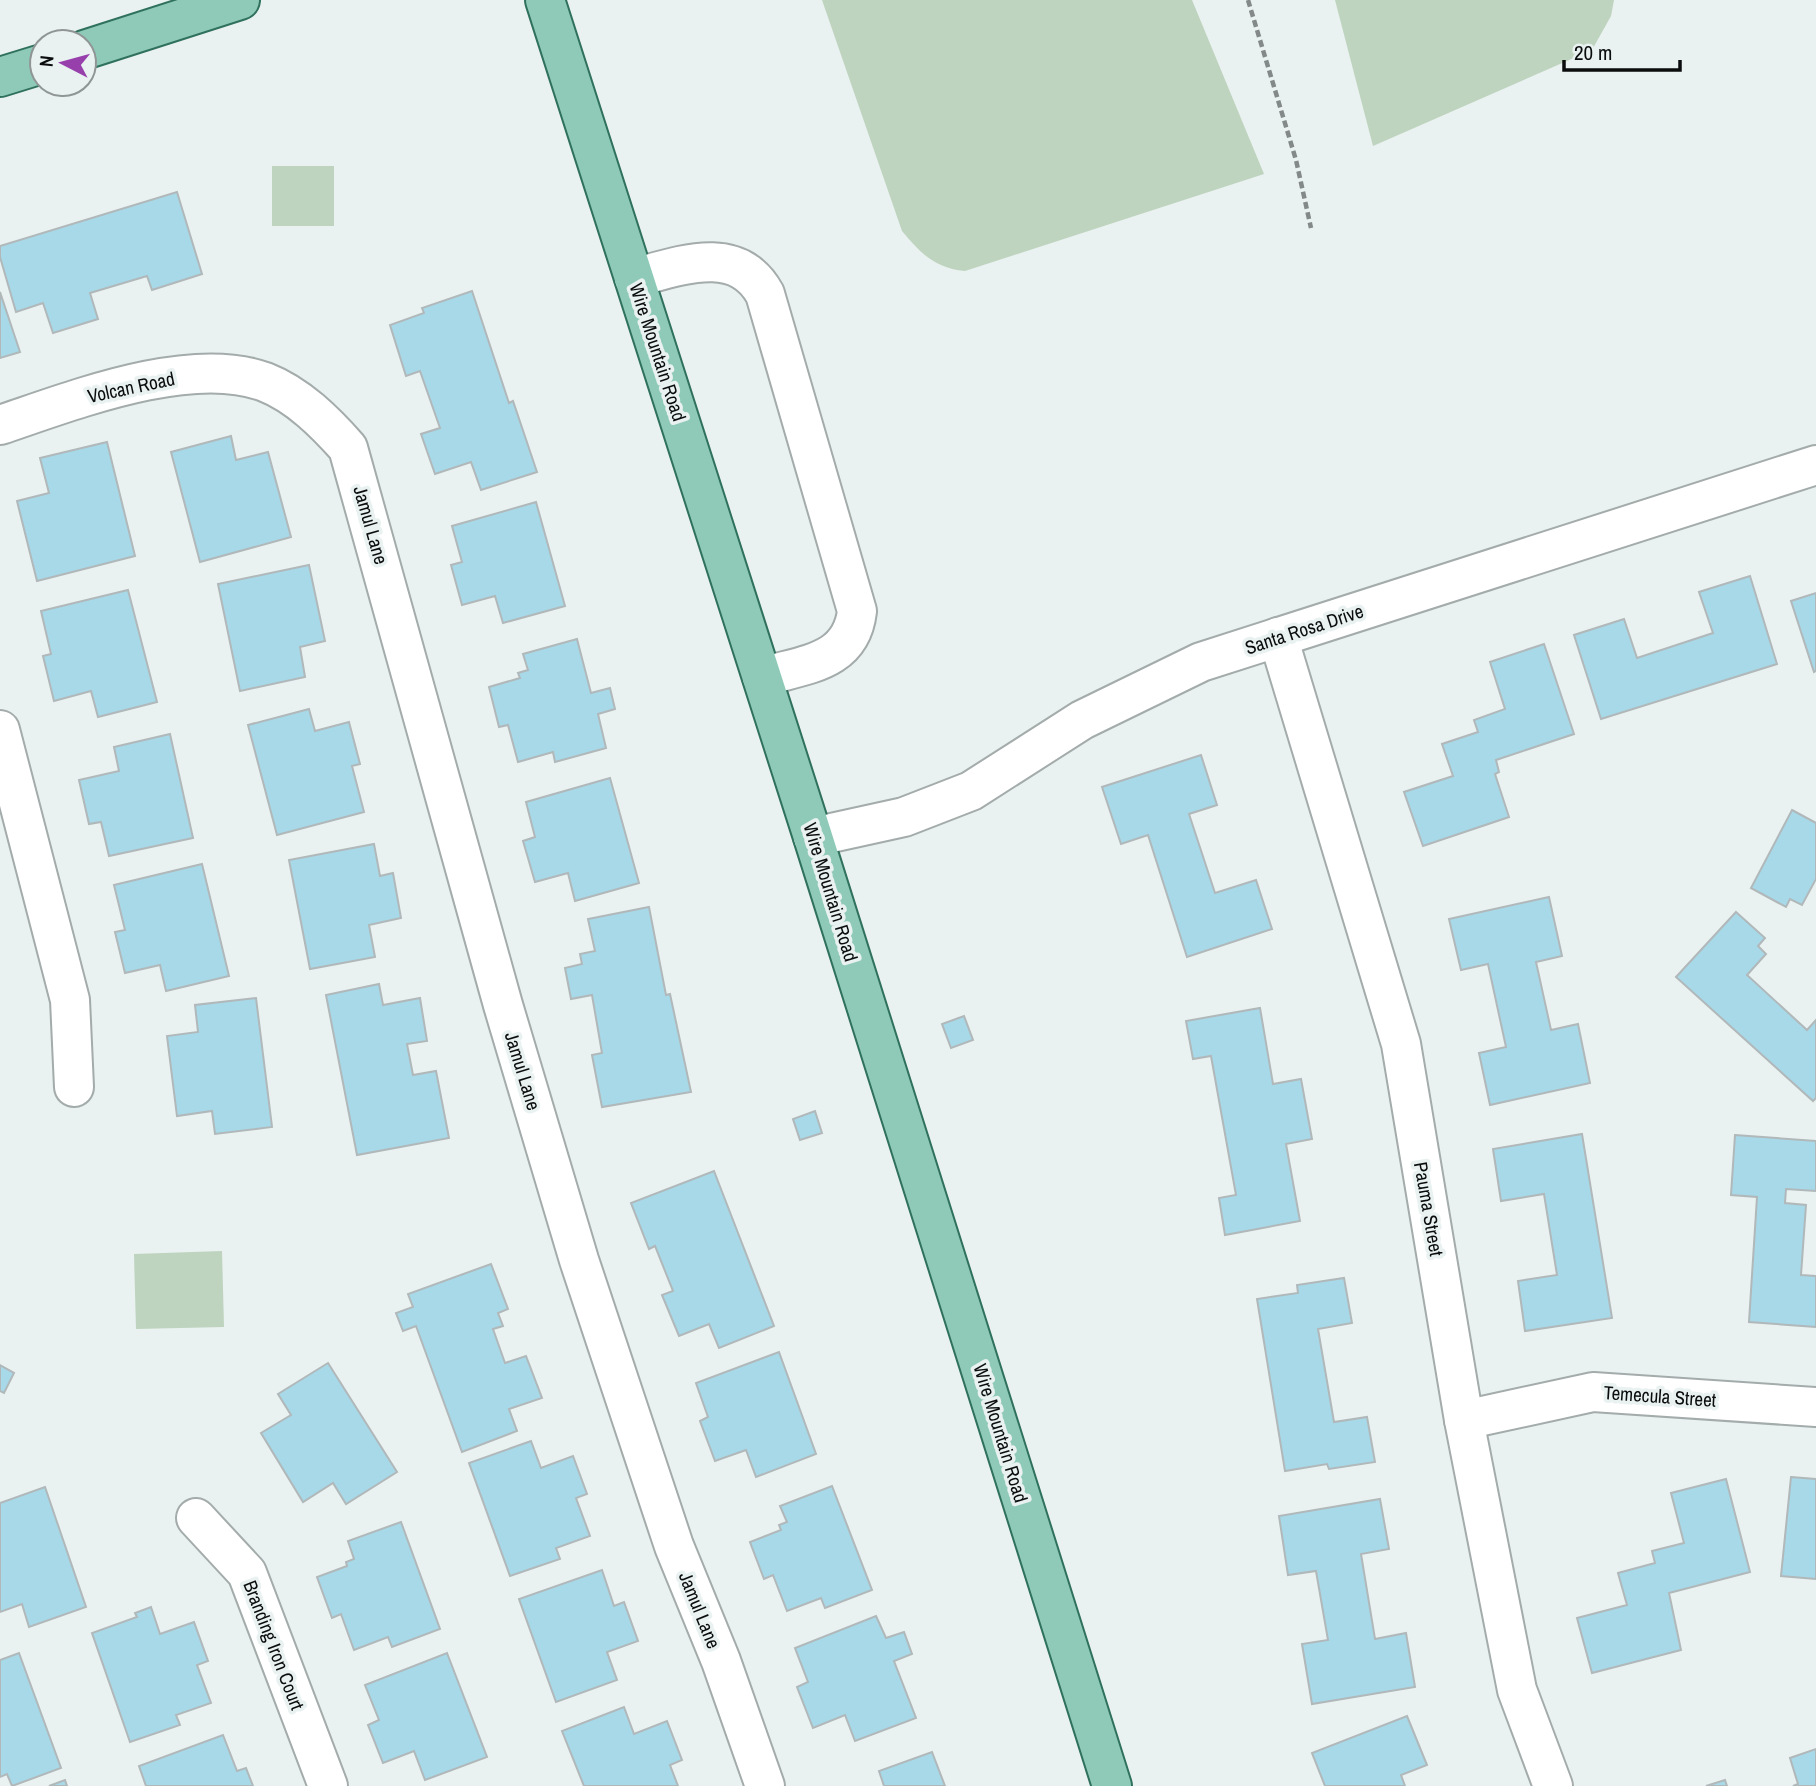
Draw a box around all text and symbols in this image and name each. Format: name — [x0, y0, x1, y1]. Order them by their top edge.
north arrow — [28, 28, 98, 98]
scale bar — [1564, 28, 1680, 72]
text: 20 m — [1574, 38, 1612, 67]
text: N — [33, 54, 60, 68]
street label: Wire Mountain Road — [623, 280, 693, 424]
street label: Volcan Road — [85, 365, 177, 409]
street label: Jamul Lane — [347, 483, 395, 567]
street label: Santa Rosa Drive — [1242, 598, 1366, 660]
street label: Wire Mountain Road — [798, 819, 864, 965]
street label: Jamul Lane — [499, 1029, 547, 1113]
street label: Pauma Street — [1408, 1160, 1450, 1259]
street label: Wire Mountain Road — [968, 1360, 1034, 1506]
street label: Temecula Street — [1603, 1379, 1718, 1413]
street label: Jamul Lane — [673, 1568, 727, 1652]
street label: Branding Iron Court — [237, 1576, 311, 1714]

